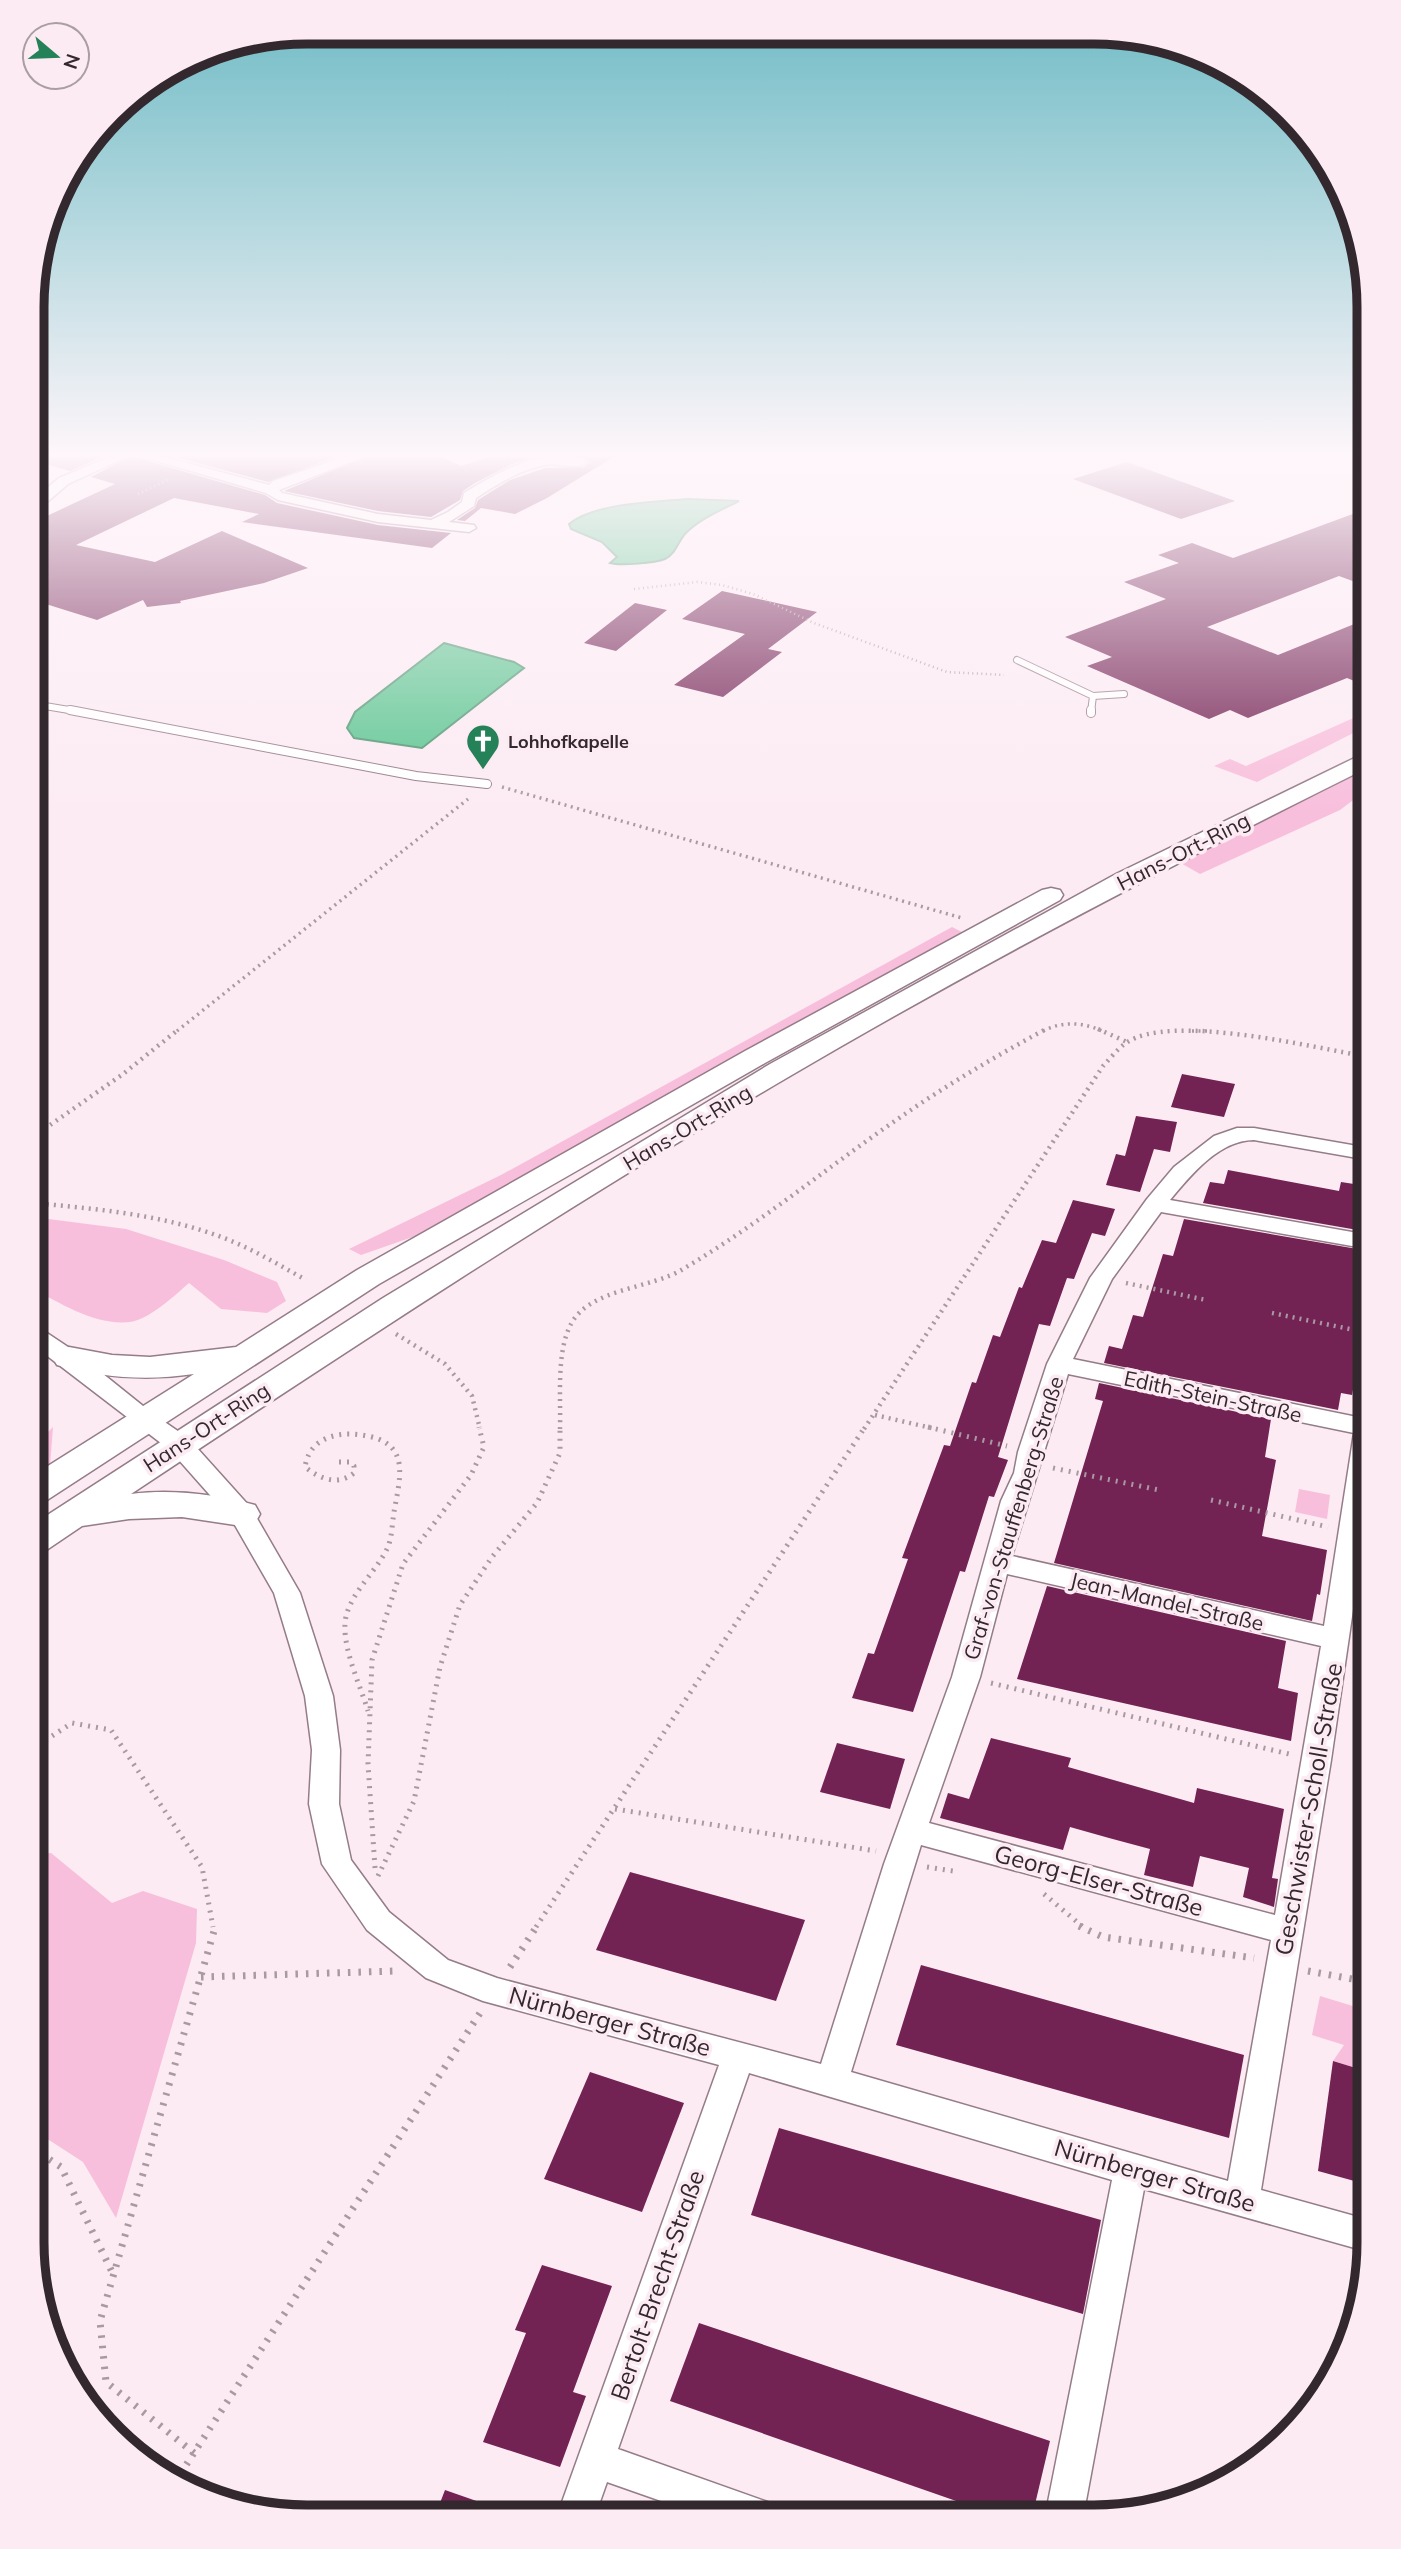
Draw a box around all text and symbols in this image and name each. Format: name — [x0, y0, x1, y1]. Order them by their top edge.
north arrow — [21, 21, 91, 91]
text: N — [58, 51, 86, 72]
church icon: Lohhofkapelle — [464, 722, 502, 771]
place label: Lohhofkapelle — [508, 730, 629, 753]
street label: Hans-Ort-Ring — [1112, 806, 1254, 896]
street label: Hans-Ort-Ring — [618, 1078, 756, 1176]
street label: Edith-Stein-Straße — [1122, 1364, 1304, 1428]
street label: Graf-von-Stauffenberg-Straße — [957, 1373, 1069, 1663]
street label: Hans-Ort-Ring — [138, 1377, 274, 1477]
street label: Jean-Mandel-Straße — [1068, 1566, 1266, 1636]
street label: Geschwister-Scholl-Straße — [1267, 1660, 1349, 1958]
street label: Georg-Elser-Straße — [991, 1838, 1207, 1922]
street label: Nürnberger Straße — [506, 1980, 714, 2062]
street label: Nürnberger Straße — [1051, 2132, 1259, 2218]
street label: Bertolt-Brecht-Straße — [604, 2166, 710, 2404]

